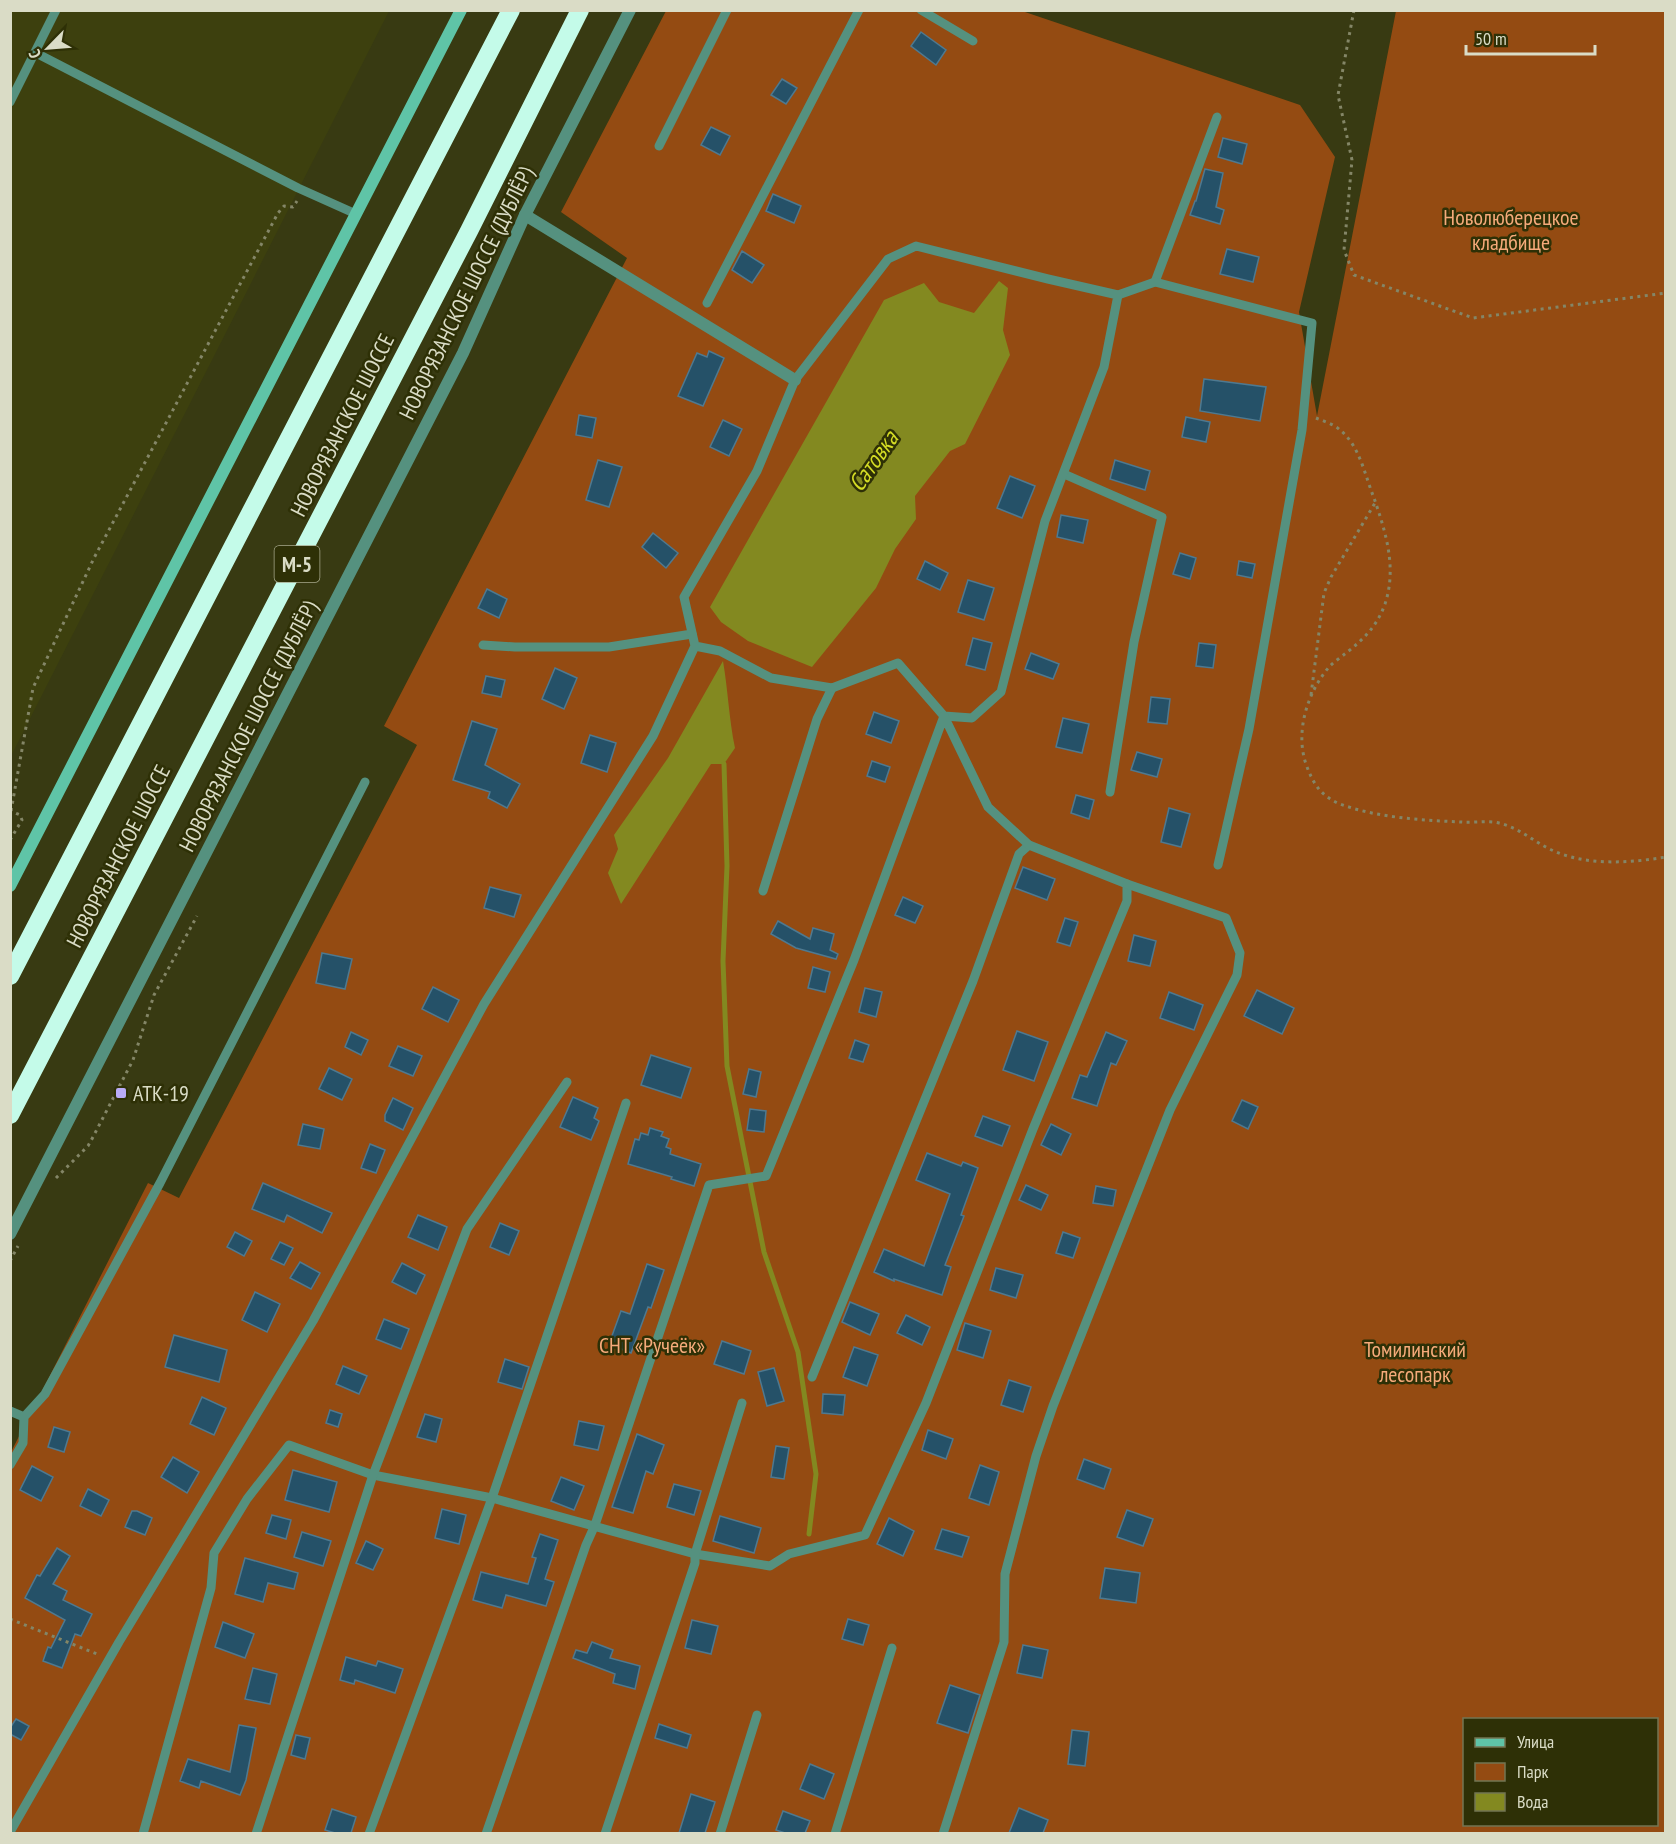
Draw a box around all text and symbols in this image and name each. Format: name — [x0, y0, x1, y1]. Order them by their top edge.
north arrow — [18, 18, 78, 78]
scale bar — [1466, 18, 1595, 56]
text: 50 m — [1475, 27, 1507, 50]
text: С — [24, 46, 45, 62]
street label: НОВОРЯЗАНСКОЕ ШОССЕ (ДУБЛЁР) — [393, 161, 540, 424]
park label: Новолюберецкое кладбище — [1443, 203, 1579, 256]
street label: НОВОРЯЗАНСКОЕ ШОССЕ — [284, 329, 400, 521]
water label: Сатовка — [841, 424, 906, 497]
road number: М-5 — [274, 546, 320, 582]
street label: НОВОРЯЗАНСКОЕ ШОССЕ (ДУБЛЁР) — [172, 595, 324, 856]
street label: НОВОРЯЗАНСКОЕ ШОССЕ — [60, 760, 176, 952]
place label: АТК-19 — [133, 1079, 189, 1107]
marker: АТК-19 — [114, 1086, 128, 1100]
park label: СНТ «Ручеёк» — [599, 1331, 705, 1359]
park label: Томилинский лесопарк — [1364, 1335, 1466, 1388]
legend — [1463, 1718, 1658, 1826]
text: Улица — [1517, 1730, 1554, 1753]
text: Парк — [1517, 1760, 1548, 1783]
text: Вода — [1517, 1790, 1548, 1813]

